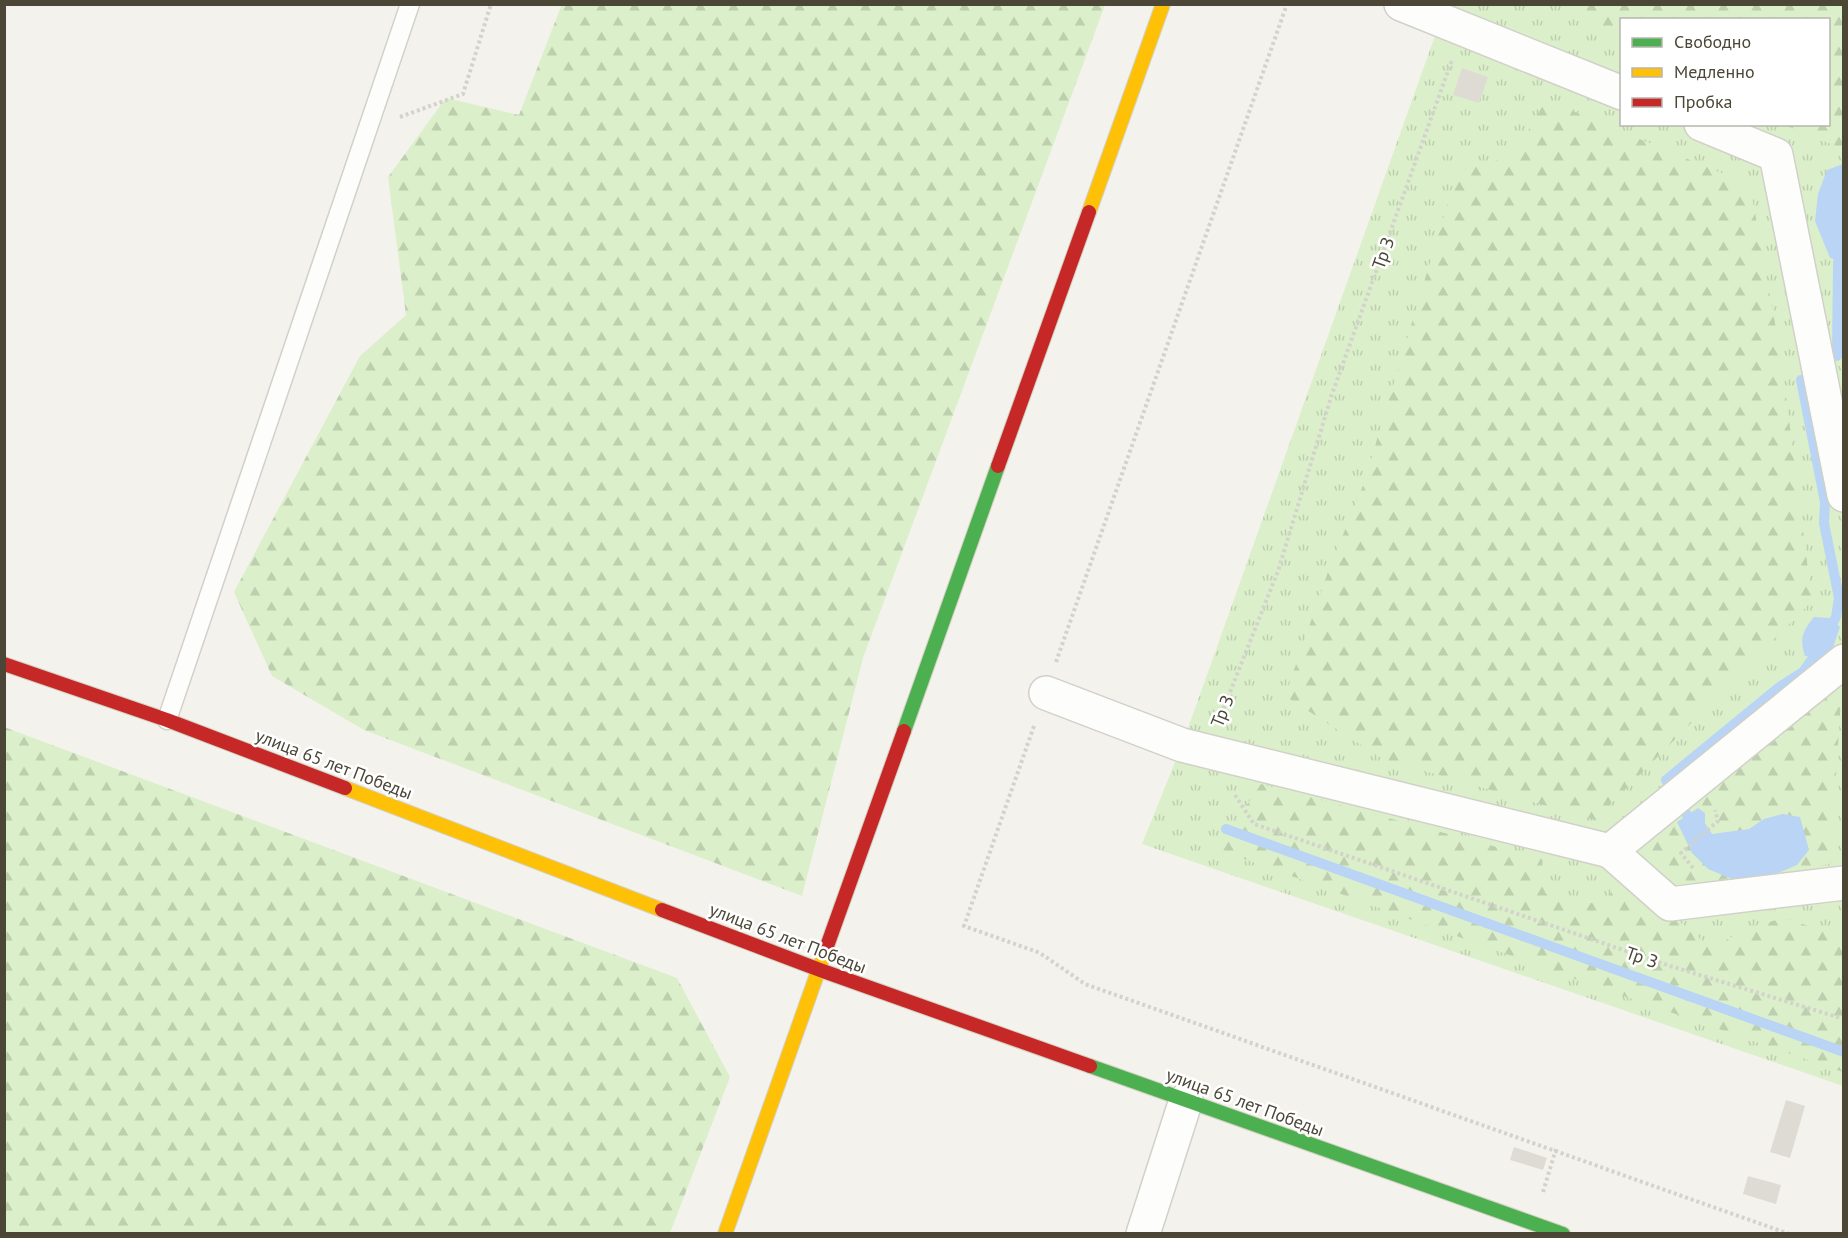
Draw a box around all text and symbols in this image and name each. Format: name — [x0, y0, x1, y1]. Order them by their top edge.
legend — [1620, 18, 1830, 126]
text: Свободно — [1674, 30, 1751, 53]
text: Медленно — [1674, 60, 1755, 83]
text: Пробка — [1674, 90, 1732, 113]
street label: Тр З — [1367, 234, 1399, 272]
street label: Тр З — [1205, 692, 1239, 730]
street label: улица 65 лет Победы — [252, 723, 416, 805]
street label: улица 65 лет Победы — [706, 897, 870, 979]
street label: Тр З — [1623, 941, 1661, 973]
street label: улица 65 лет Победы — [1163, 1063, 1327, 1141]

